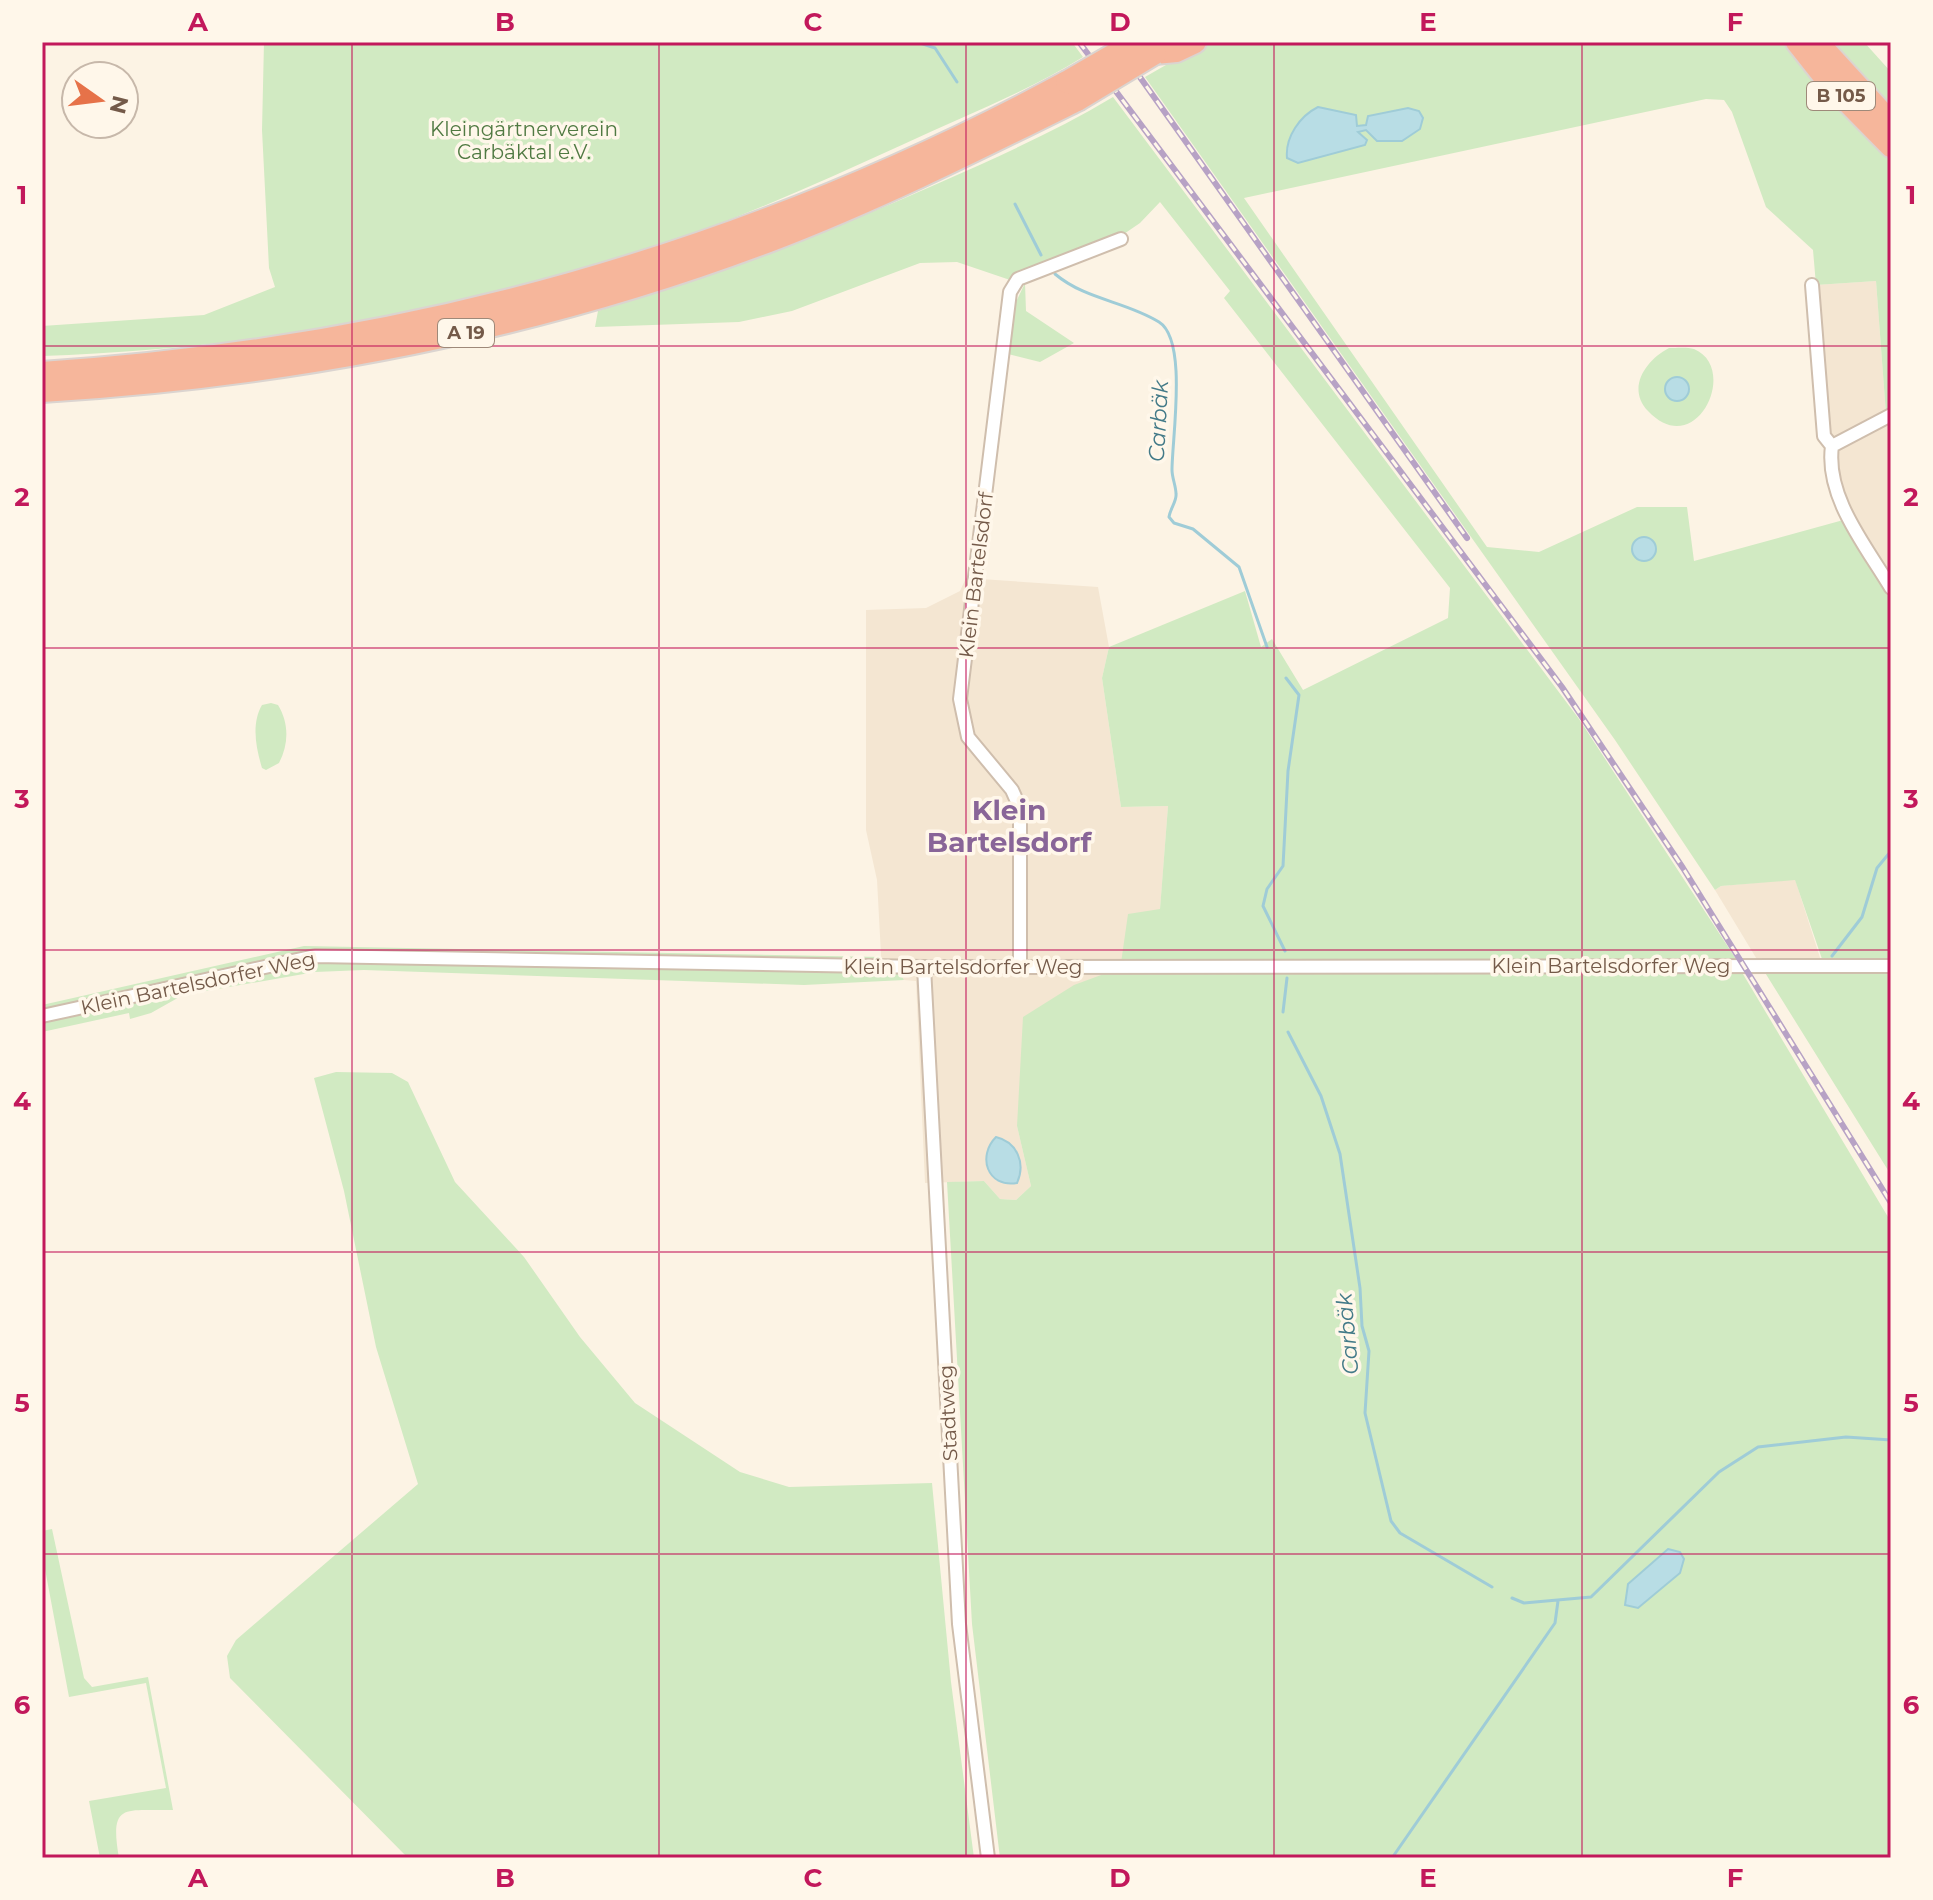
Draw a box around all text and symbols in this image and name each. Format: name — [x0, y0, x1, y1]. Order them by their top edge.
text: A — [187, 6, 209, 38]
text: B — [495, 6, 515, 38]
text: C — [804, 6, 823, 38]
text: D — [1109, 6, 1131, 38]
text: E — [1419, 6, 1437, 38]
text: F — [1727, 6, 1743, 38]
north arrow — [60, 60, 140, 140]
road number: B 105 — [1807, 82, 1875, 110]
text: N — [104, 93, 134, 117]
park label: Kleingärtnerverein Carbäktal e.V. — [430, 117, 618, 164]
text: 1 — [17, 179, 27, 211]
text: 1 — [1906, 179, 1916, 211]
road number: A 19 — [438, 319, 494, 347]
water label: Carbäk — [1143, 379, 1174, 463]
text: 2 — [14, 481, 30, 513]
text: 2 — [1903, 481, 1919, 513]
street label: Klein Bartelsdorf — [954, 490, 998, 659]
text: 3 — [13, 783, 30, 815]
text: 3 — [1902, 783, 1919, 815]
district label: Klein Bartelsdorf — [927, 793, 1092, 859]
street label: Klein Bartelsdorfer Weg — [79, 946, 317, 1020]
street label: Klein Bartelsdorfer Weg — [1492, 954, 1730, 978]
street label: Klein Bartelsdorfer Weg — [844, 955, 1082, 979]
text: 4 — [13, 1085, 31, 1117]
text: 4 — [1902, 1085, 1920, 1117]
water label: Carbäk — [1330, 1291, 1365, 1376]
street label: Stadtweg — [933, 1364, 963, 1462]
text: 5 — [14, 1387, 30, 1419]
text: 5 — [1903, 1387, 1919, 1419]
text: 6 — [14, 1689, 31, 1721]
text: 6 — [1903, 1689, 1920, 1721]
text: A — [187, 1862, 209, 1894]
text: B — [495, 1862, 515, 1894]
text: C — [804, 1862, 823, 1894]
text: D — [1109, 1862, 1131, 1894]
text: E — [1419, 1862, 1437, 1894]
text: F — [1727, 1862, 1743, 1894]

